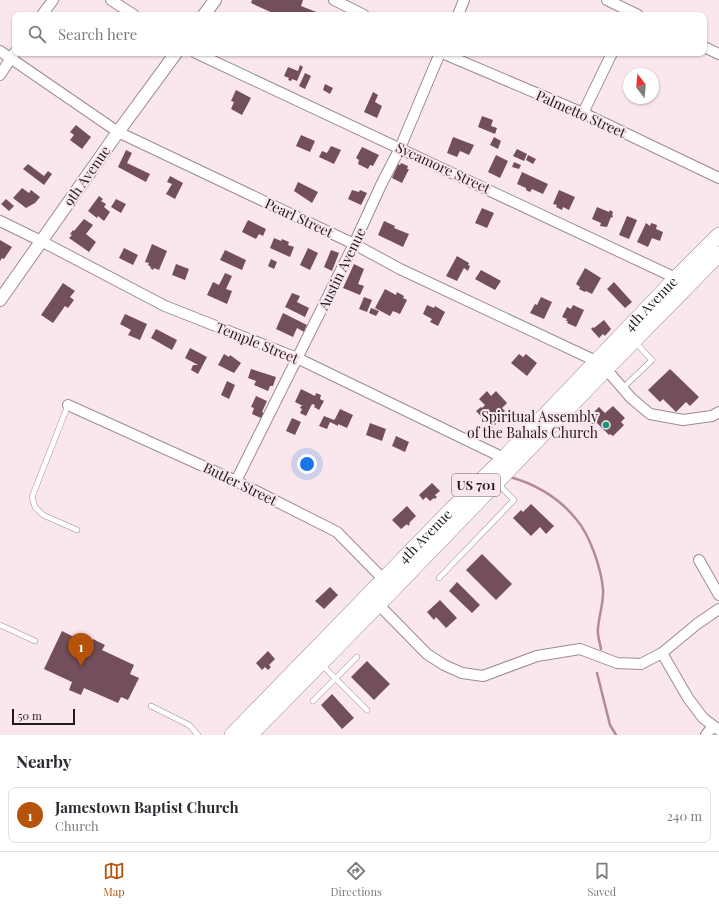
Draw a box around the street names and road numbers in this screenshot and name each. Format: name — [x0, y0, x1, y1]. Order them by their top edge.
street label: Palmetto Street — [533, 85, 630, 142]
street label: Sycamore Street — [393, 137, 495, 198]
street label: 9th Avenue — [59, 142, 114, 210]
street label: Pearl Street — [262, 193, 337, 242]
street label: Austin Avenue — [313, 224, 370, 314]
street label: 4th Avenue — [620, 272, 681, 335]
street label: Temple Street — [213, 317, 302, 368]
street label: Butler Street — [200, 458, 281, 510]
road number: US 701 — [452, 474, 500, 496]
street label: 4th Avenue — [394, 505, 456, 568]

